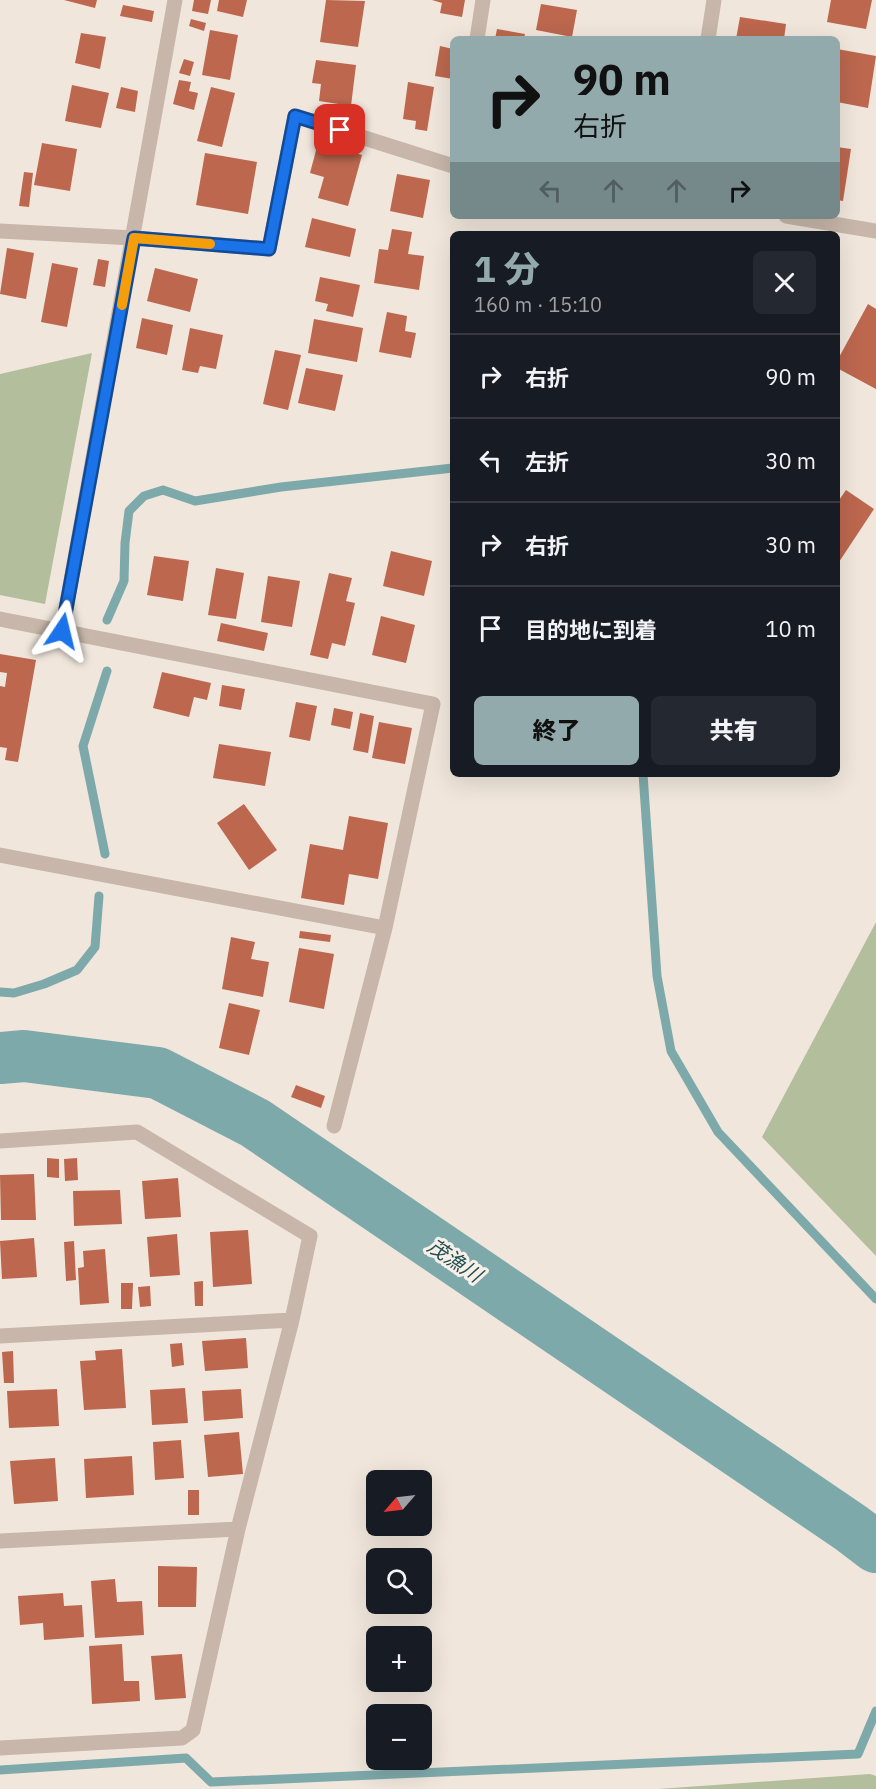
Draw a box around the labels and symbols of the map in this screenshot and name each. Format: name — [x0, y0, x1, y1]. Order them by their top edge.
pin — [314, 104, 365, 155]
position arrow — [30, 599, 94, 663]
water label: 茂漁川 — [423, 1232, 489, 1289]
north arrow — [366, 1470, 432, 1536]

